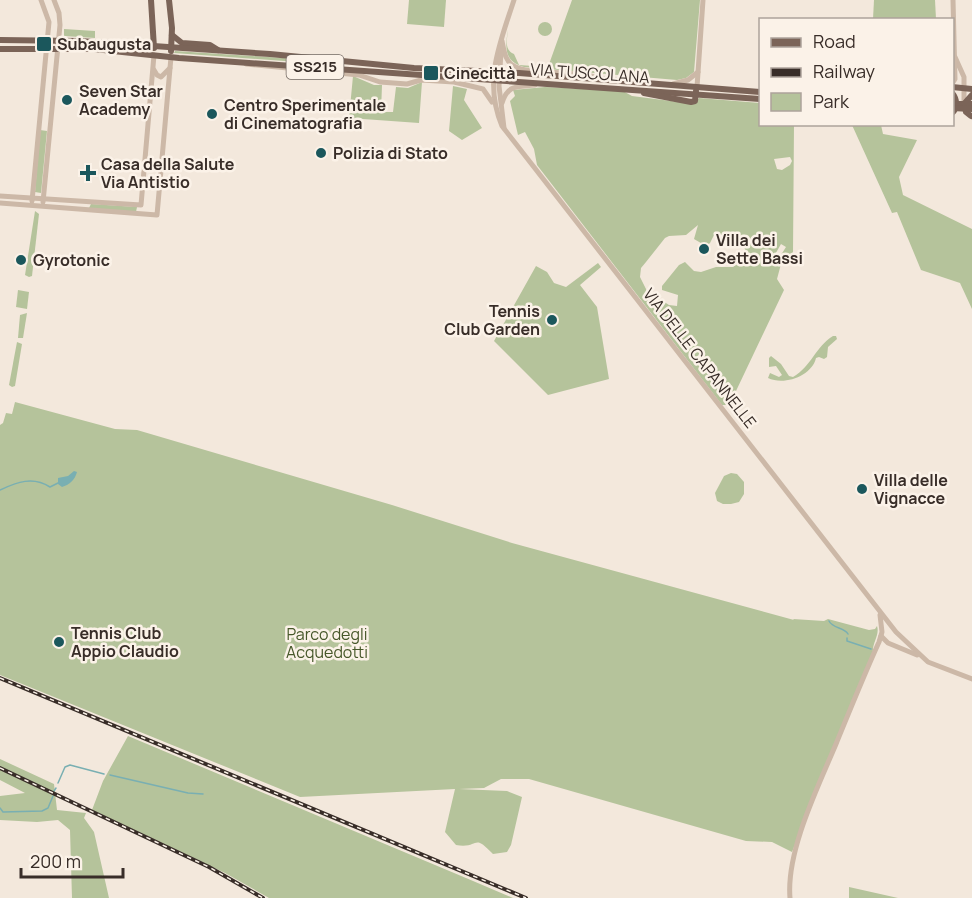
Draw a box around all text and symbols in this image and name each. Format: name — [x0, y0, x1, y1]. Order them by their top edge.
legend — [759, 18, 954, 126]
text: Road — [813, 29, 856, 53]
place label: Subaugusta — [57, 33, 151, 55]
marker: Subaugusta — [35, 35, 53, 53]
road number: SS215 — [286, 55, 344, 79]
street label: VIA TUSCOLANA — [530, 58, 650, 88]
text: Railway — [813, 59, 875, 83]
place label: Cinecittà — [444, 62, 515, 84]
marker: Cinecittà — [422, 64, 440, 82]
place label: Seven Star Academy — [79, 80, 163, 120]
text: Park — [813, 89, 850, 113]
marker: Seven Star Academy — [60, 93, 74, 107]
place label: Centro Sperimentale di Cinematografia — [224, 94, 387, 134]
marker: Centro Sperimentale di Cinematografia — [205, 107, 219, 121]
place label: Polizia di Stato — [333, 142, 448, 164]
marker: Polizia di Stato — [314, 146, 328, 160]
place label: Casa della Salute Via Antistio — [101, 153, 235, 193]
marker: Casa della Salute Via Antistio — [79, 164, 97, 182]
place label: Villa dei Sette Bassi — [716, 229, 803, 269]
marker: Villa dei Sette Bassi — [697, 242, 711, 256]
place label: Gyrotonic — [33, 249, 110, 271]
marker: Gyrotonic — [14, 253, 28, 267]
street label: VIA DELLE CAPANNELLE — [638, 283, 762, 433]
place label: Tennis Club Garden — [444, 300, 540, 340]
marker: Tennis Club Garden — [545, 313, 559, 327]
place label: Villa delle Vignacce — [874, 469, 948, 509]
marker: Villa delle Vignacce — [855, 482, 869, 496]
place label: Tennis Club Appio Claudio — [71, 622, 179, 662]
park label: Parco degli Acquedotti — [286, 623, 368, 663]
marker: Tennis Club Appio Claudio — [52, 635, 66, 649]
scale bar — [21, 841, 123, 879]
text: 200 m — [30, 849, 81, 873]

